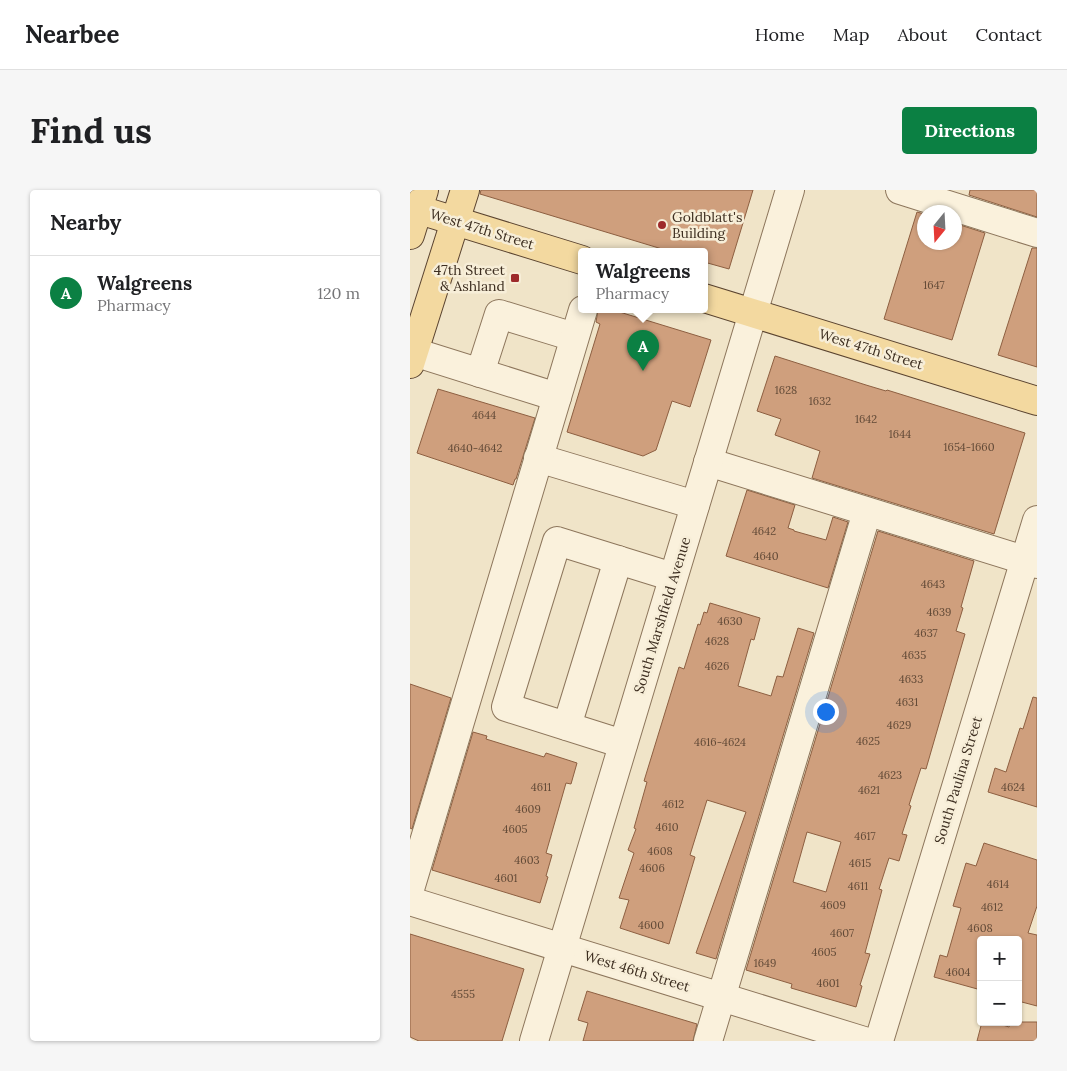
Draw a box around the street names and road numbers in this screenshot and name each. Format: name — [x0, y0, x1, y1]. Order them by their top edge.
street label: West 47th Street — [428, 205, 537, 254]
street label: West 47th Street — [817, 325, 926, 374]
street label: South Marshfield Avenue — [630, 534, 695, 695]
street label: South Paulina Street — [930, 713, 986, 846]
street label: West 46th Street — [582, 946, 692, 996]

